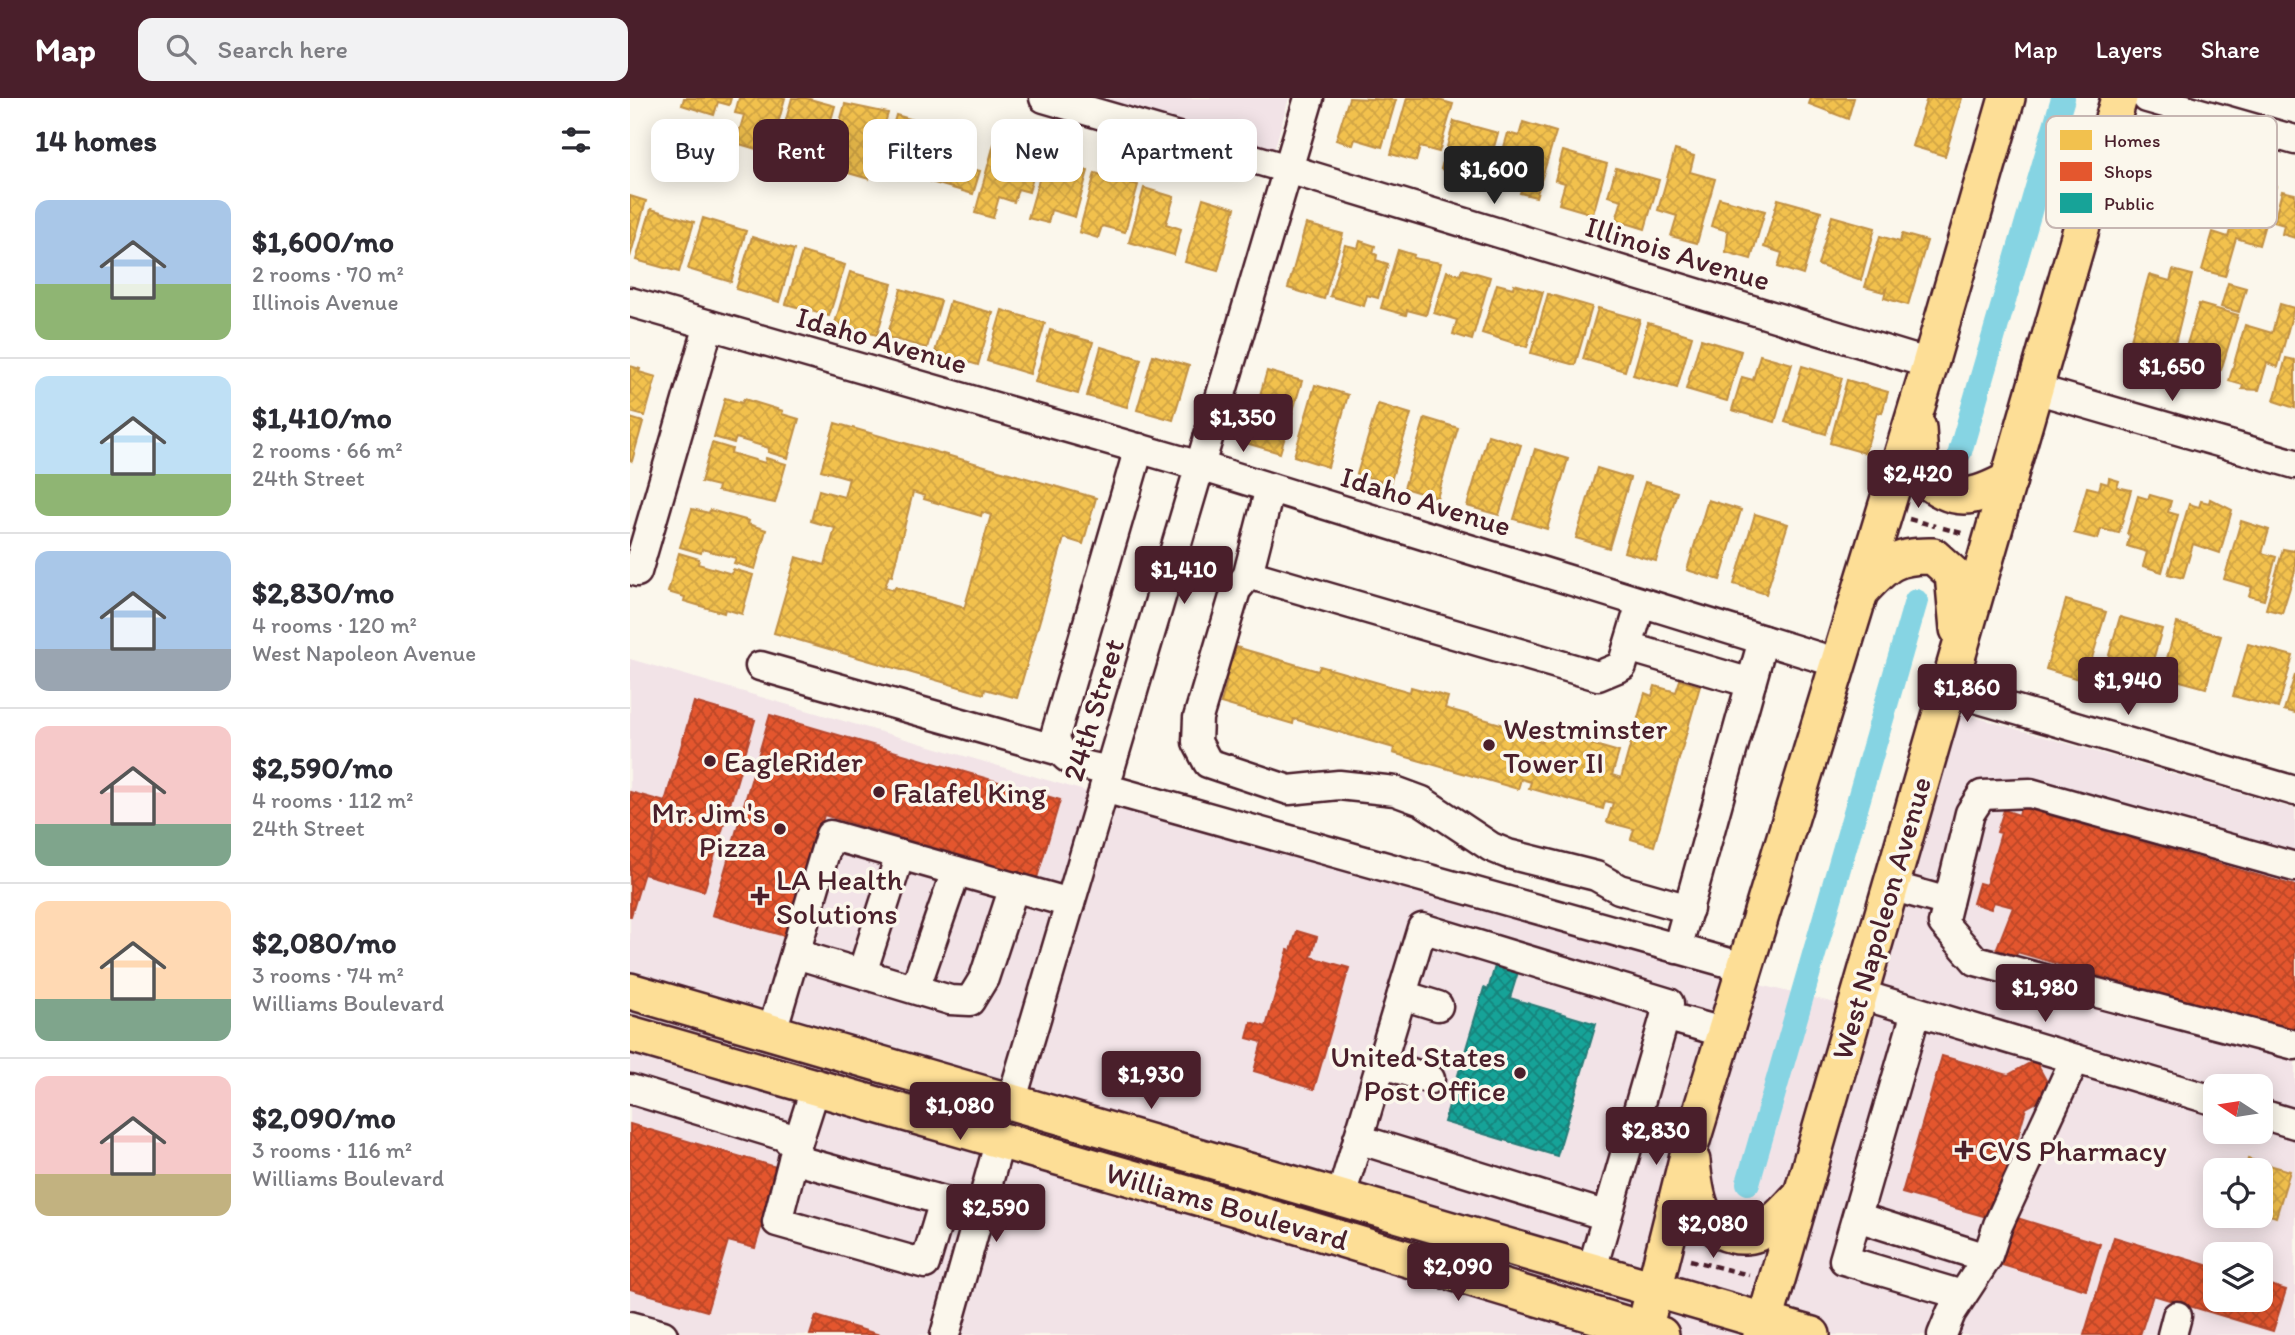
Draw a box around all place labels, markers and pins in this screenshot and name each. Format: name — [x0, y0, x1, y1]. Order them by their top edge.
pin: $1,600 — [1437, 146, 1551, 206]
pin: $1,650 — [2115, 344, 2229, 403]
pin: $1,350 — [1186, 394, 1300, 454]
pin: $2,420 — [1861, 450, 1975, 510]
pin: $1,410 — [1127, 546, 1241, 606]
pin: $1,940 — [2071, 658, 2185, 717]
pin: $1,860 — [1910, 664, 2024, 724]
place label: Westminster Tower II — [1503, 710, 1667, 781]
marker: Westminster Tower II — [1481, 737, 1497, 753]
place label: EagleRider — [724, 743, 863, 780]
marker: EagleRider — [702, 753, 718, 769]
place label: Falafel King — [893, 774, 1047, 811]
marker: Falafel King — [871, 784, 887, 800]
place label: Mr. Jim's Pizza — [652, 794, 766, 865]
marker: Mr. Jim's Pizza — [772, 821, 788, 837]
place label: LA Health Solutions — [776, 861, 903, 932]
marker: LA Health Solutions — [750, 886, 770, 906]
pin: $1,980 — [1988, 964, 2102, 1024]
place label: United States Post Office — [1330, 1038, 1506, 1109]
pin: $1,930 — [1094, 1052, 1208, 1111]
marker: United States Post Office — [1512, 1065, 1528, 1081]
pin: $1,080 — [903, 1082, 1017, 1142]
pin: $2,830 — [1599, 1108, 1713, 1167]
place label: CVS Pharmacy — [1978, 1132, 2167, 1169]
marker: CVS Pharmacy — [1956, 1142, 1972, 1158]
pin: $2,590 — [939, 1184, 1053, 1244]
pin: $2,080 — [1656, 1200, 1770, 1260]
pin: $2,090 — [1401, 1244, 1515, 1303]

